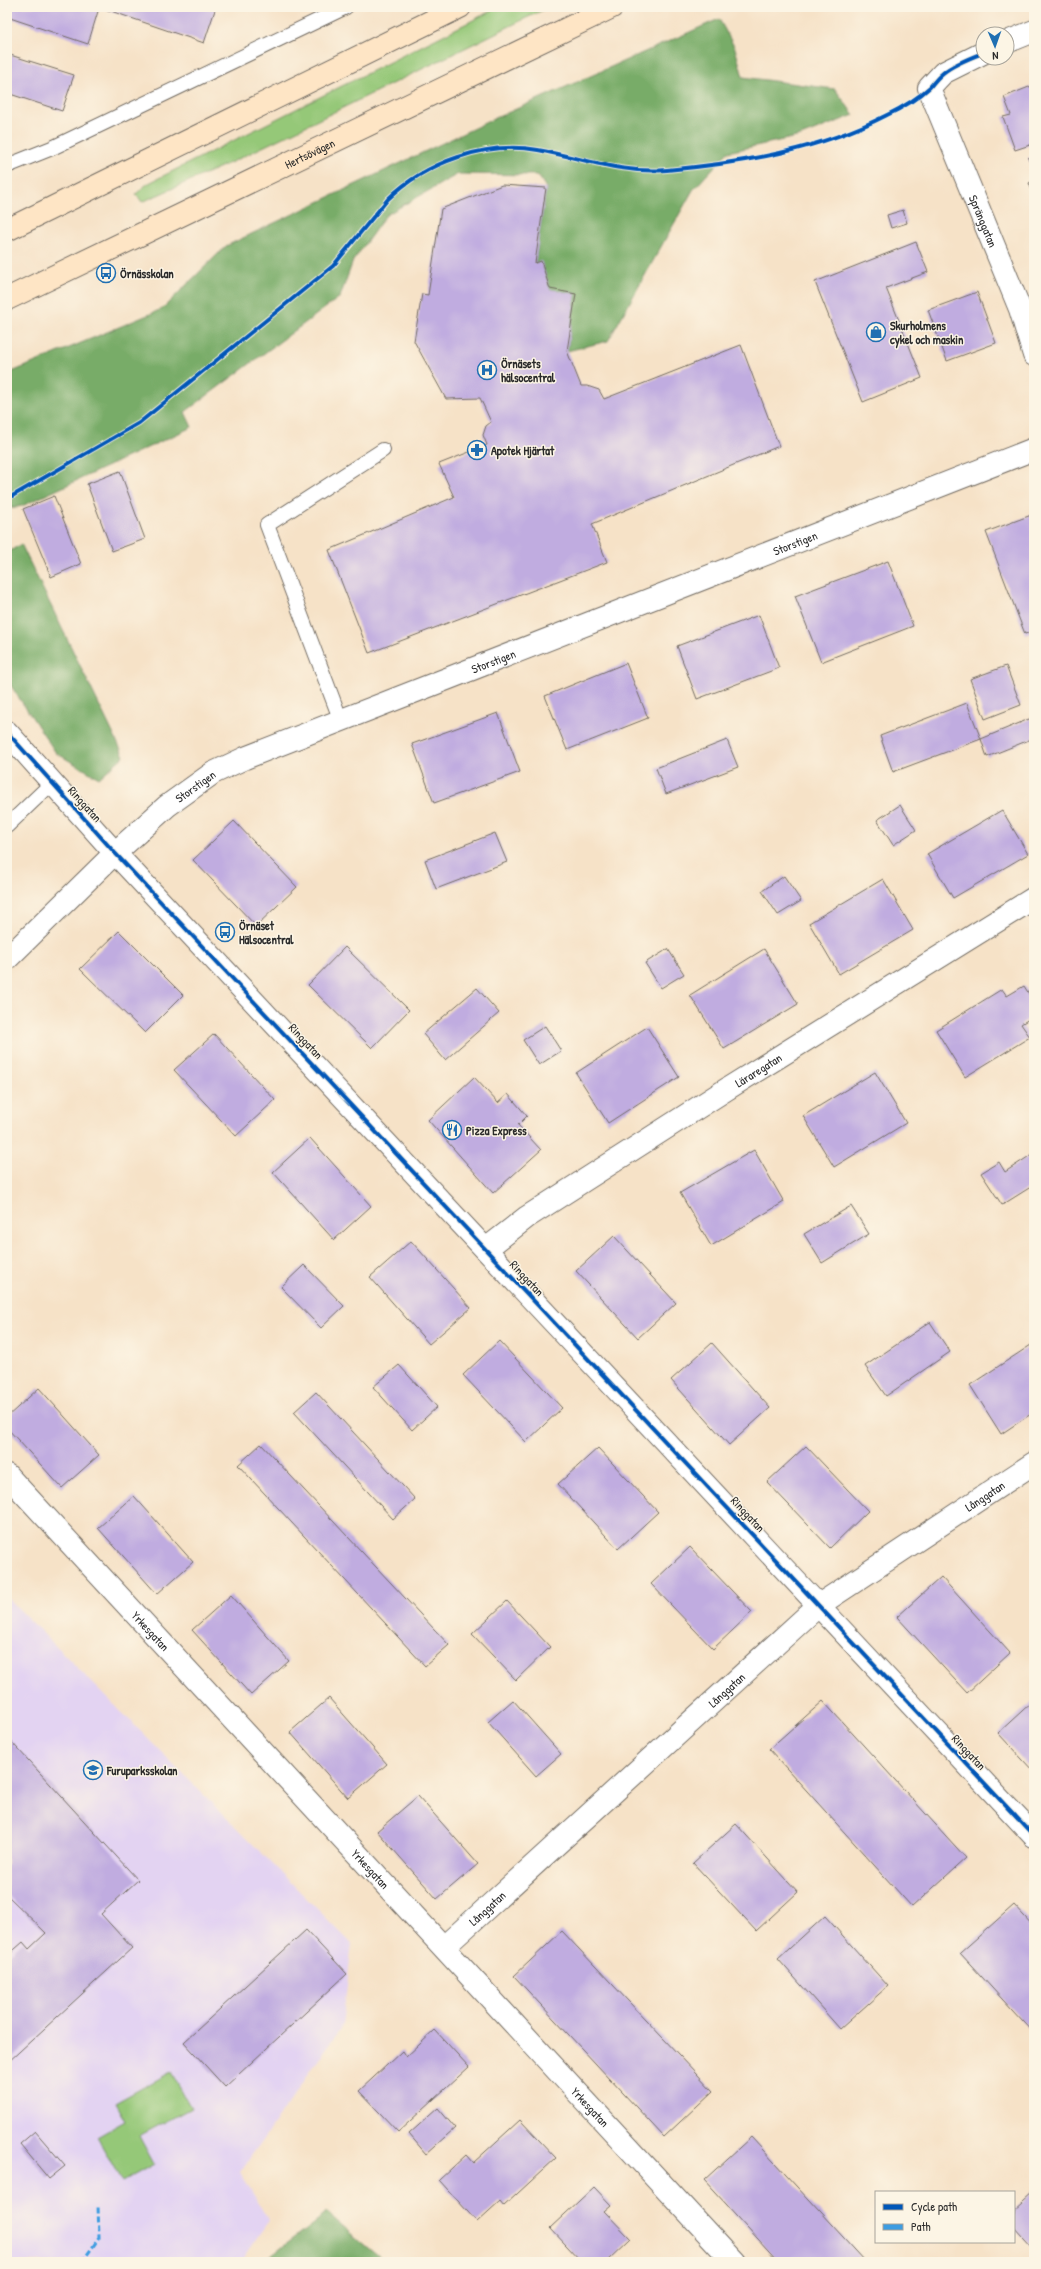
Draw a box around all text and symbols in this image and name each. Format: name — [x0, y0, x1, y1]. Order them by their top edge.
north arrow — [975, 26, 1015, 66]
text: N — [992, 49, 999, 63]
street label: Hertsövägen — [282, 134, 337, 172]
street label: Spränggatan — [965, 192, 1002, 250]
bus stop icon: Örnässkolan — [95, 262, 117, 284]
place label: Örnässkolan — [120, 265, 174, 282]
place label: Skurholmens cykel och maskin — [890, 317, 964, 349]
shop icon: Skurholmens cykel och maskin — [865, 321, 887, 343]
place label: Örnäsets hälsocentral — [501, 355, 556, 386]
hospital icon: Örnäsets hälsocentral — [476, 359, 498, 381]
pharmacy icon: Apotek Hjärtat — [466, 439, 488, 461]
place label: Apotek Hjärtat — [491, 442, 555, 460]
street label: Storstigen — [770, 526, 820, 559]
street label: Storstigen — [469, 644, 518, 677]
street label: Storstigen — [171, 765, 219, 806]
street label: Ringgatan — [64, 782, 106, 826]
place label: Örnäset Hälsocentral — [239, 917, 294, 948]
bus stop icon: Örnäset Hälsocentral — [214, 921, 236, 943]
street label: Ringgatan — [285, 1019, 327, 1063]
street label: Läraregatan — [731, 1049, 785, 1091]
restaurant icon: Pizza Express — [441, 1119, 463, 1141]
place label: Pizza Express — [466, 1122, 527, 1140]
street label: Ringgatan — [506, 1256, 548, 1300]
street label: Långgatan — [961, 1476, 1008, 1515]
street label: Ringgatan — [727, 1492, 769, 1536]
street label: Yrkesgatan — [128, 1607, 174, 1654]
street label: Långgatan — [704, 1668, 748, 1711]
street label: Ringgatan — [948, 1730, 990, 1774]
school or university icon: Furuparksskolan — [82, 1759, 104, 1781]
place label: Furuparksskolan — [106, 1762, 178, 1780]
street label: Yrkesgatan — [348, 1845, 393, 1892]
street label: Långgatan — [465, 1887, 509, 1929]
street label: Yrkesgatan — [568, 2083, 613, 2130]
legend — [875, 2191, 1015, 2243]
text: Cycle path — [911, 2198, 957, 2215]
text: Path — [911, 2218, 931, 2235]

